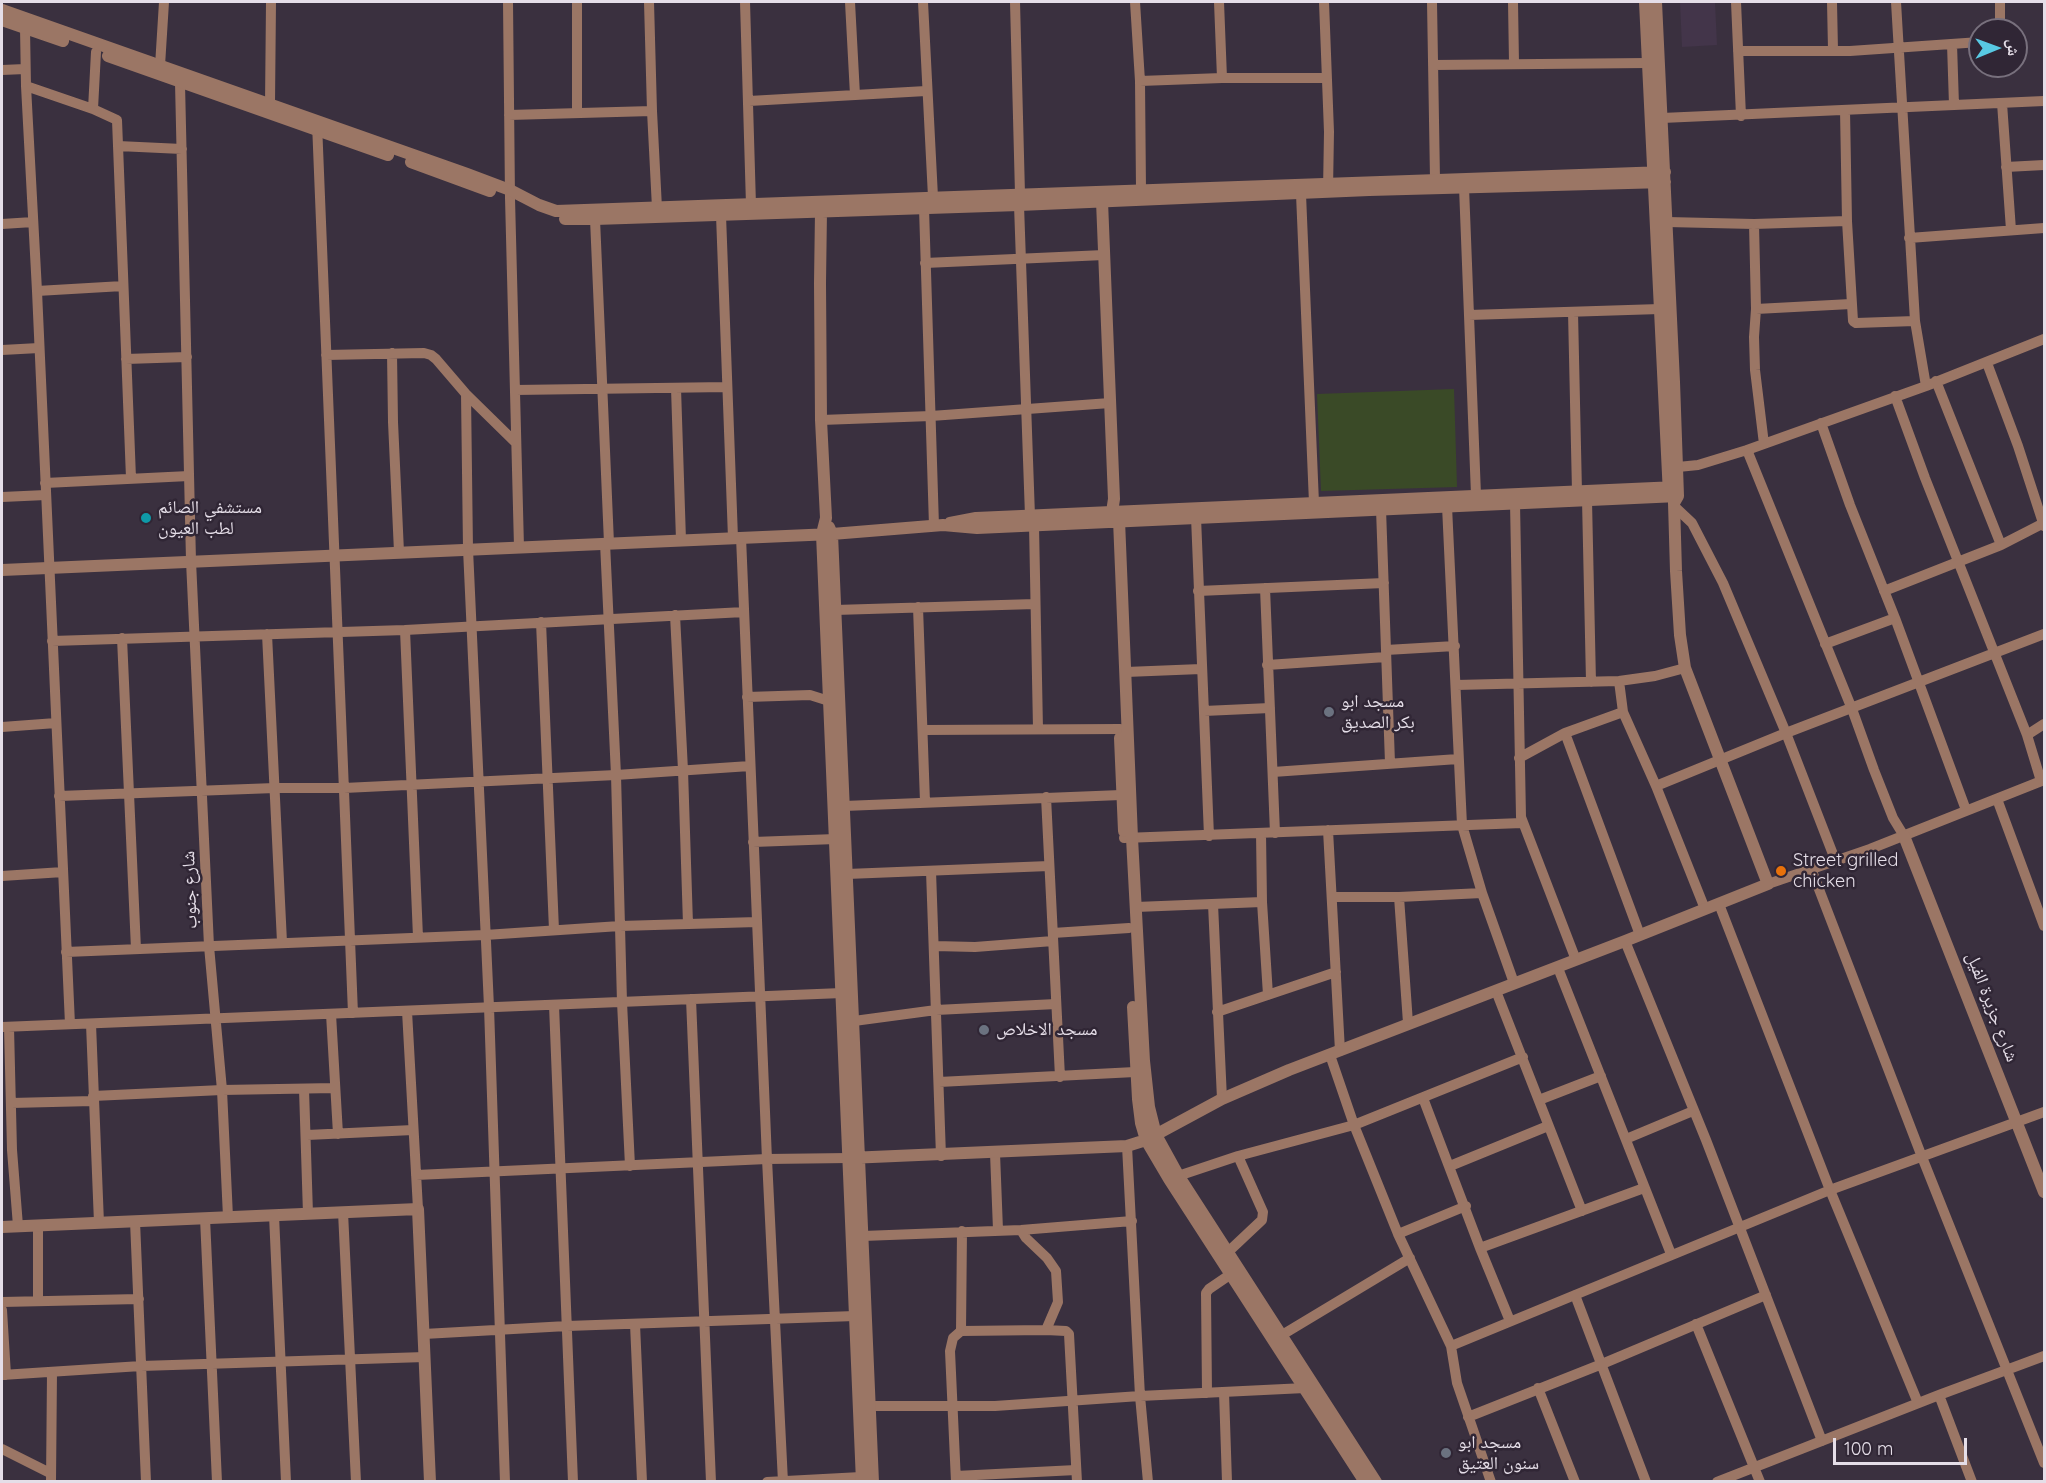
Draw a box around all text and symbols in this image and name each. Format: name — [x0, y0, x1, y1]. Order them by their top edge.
north arrow — [1968, 18, 2028, 78]
text: ش — [2004, 39, 2024, 56]
place label: مستشفي الصائم لطب العيون — [158, 497, 262, 540]
marker: مستشفي الصائم لطب العيون — [139, 511, 153, 525]
place label: مسجد ابو بكر الصديق — [1341, 691, 1415, 734]
marker: مسجد ابو بكر الصديق — [1322, 705, 1336, 719]
place label: Street grilled chicken — [1793, 850, 1898, 892]
street label: شارع جنوب — [178, 851, 202, 929]
marker: Street grilled chicken — [1774, 864, 1788, 878]
street label: شارع جزيرة الفيل — [1961, 949, 2023, 1065]
place label: مسجد الاخلاص — [996, 1019, 1097, 1041]
marker: مسجد الاخلاص — [977, 1023, 991, 1037]
scale bar — [1836, 1426, 1970, 1464]
place label: مسجد ابو سنون العتيق — [1458, 1432, 1539, 1474]
text: 100 m — [1844, 1437, 1893, 1460]
marker: مسجد ابو سنون العتيق — [1439, 1446, 1453, 1460]

